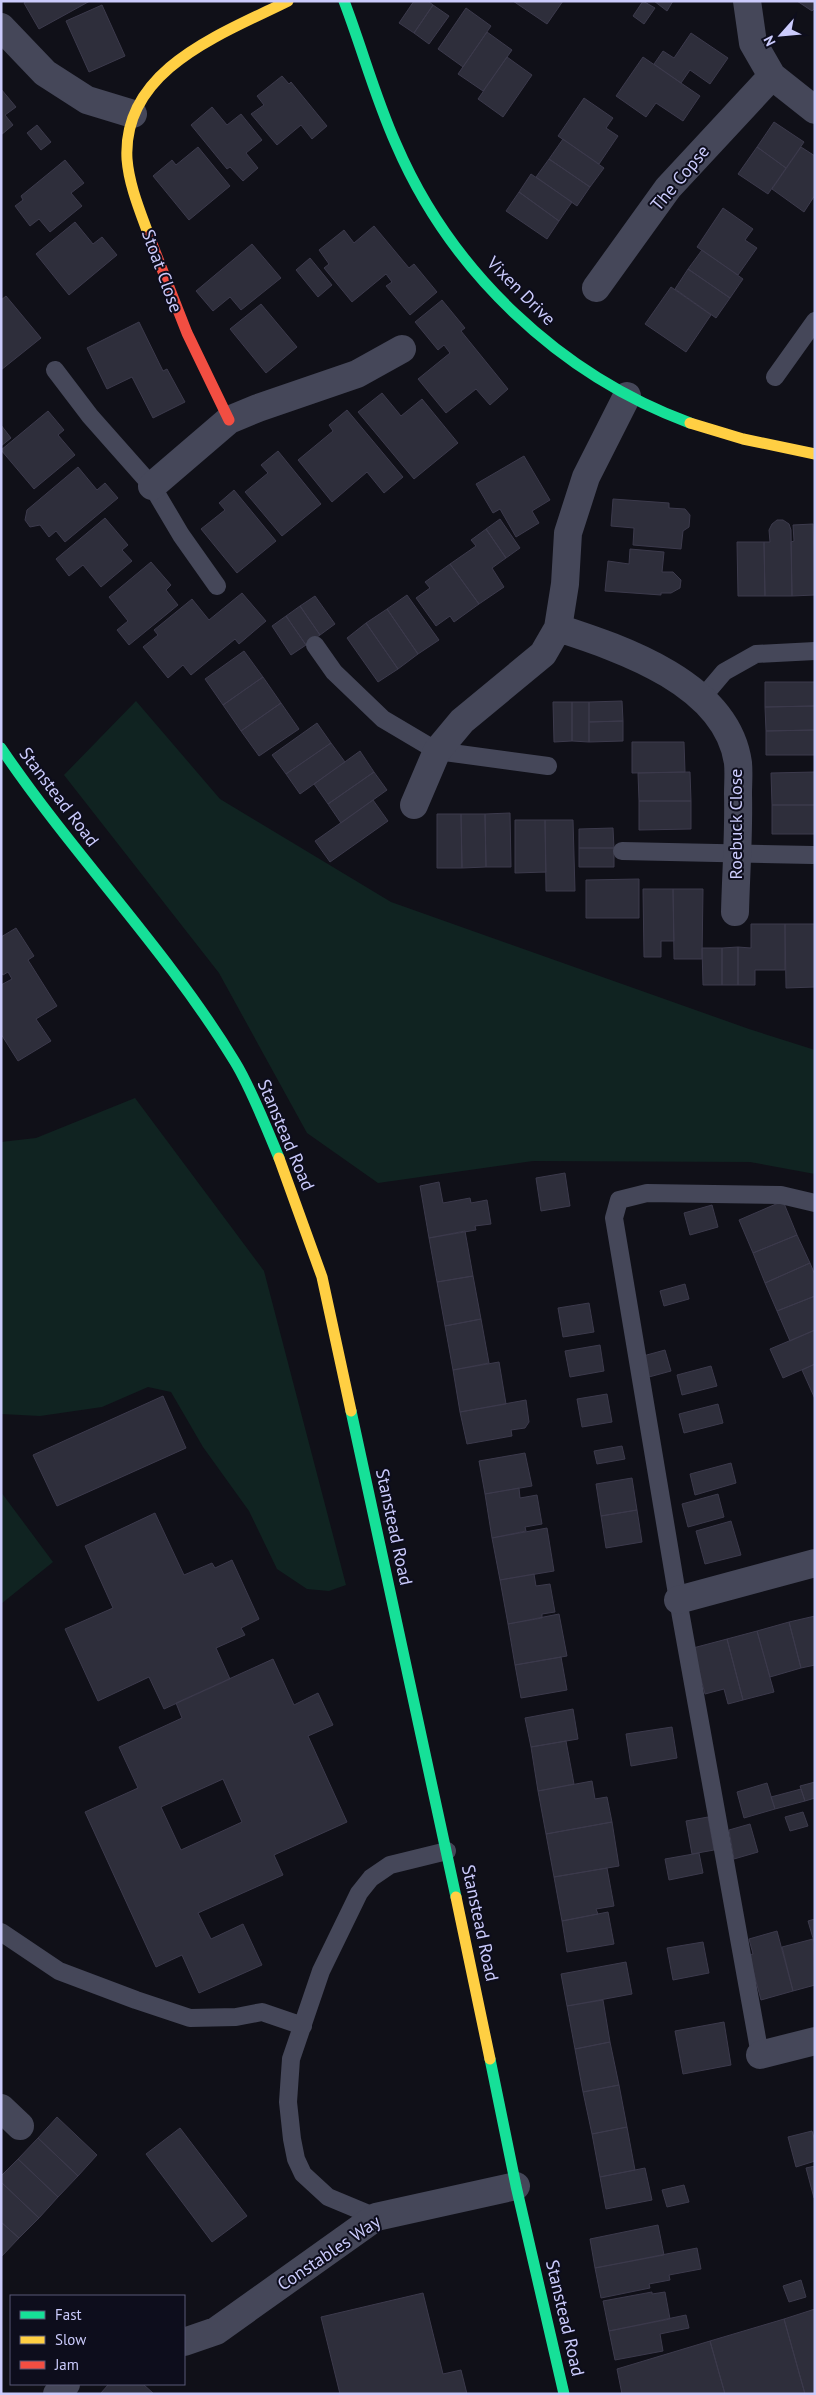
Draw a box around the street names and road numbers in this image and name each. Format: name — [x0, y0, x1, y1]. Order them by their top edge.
street label: The Copse — [645, 140, 714, 216]
street label: Stoat Close — [137, 226, 188, 316]
street label: Vixen Drive — [481, 251, 561, 330]
street label: Stanstead Road — [15, 742, 104, 851]
street label: Roebuck Close — [724, 769, 747, 879]
street label: Stanstead Road — [253, 1076, 320, 1194]
street label: Stanstead Road — [371, 1467, 418, 1587]
street label: Stanstead Road — [457, 1863, 504, 1983]
street label: Constables Way — [273, 2209, 385, 2296]
street label: Stanstead Road — [541, 2258, 590, 2378]

